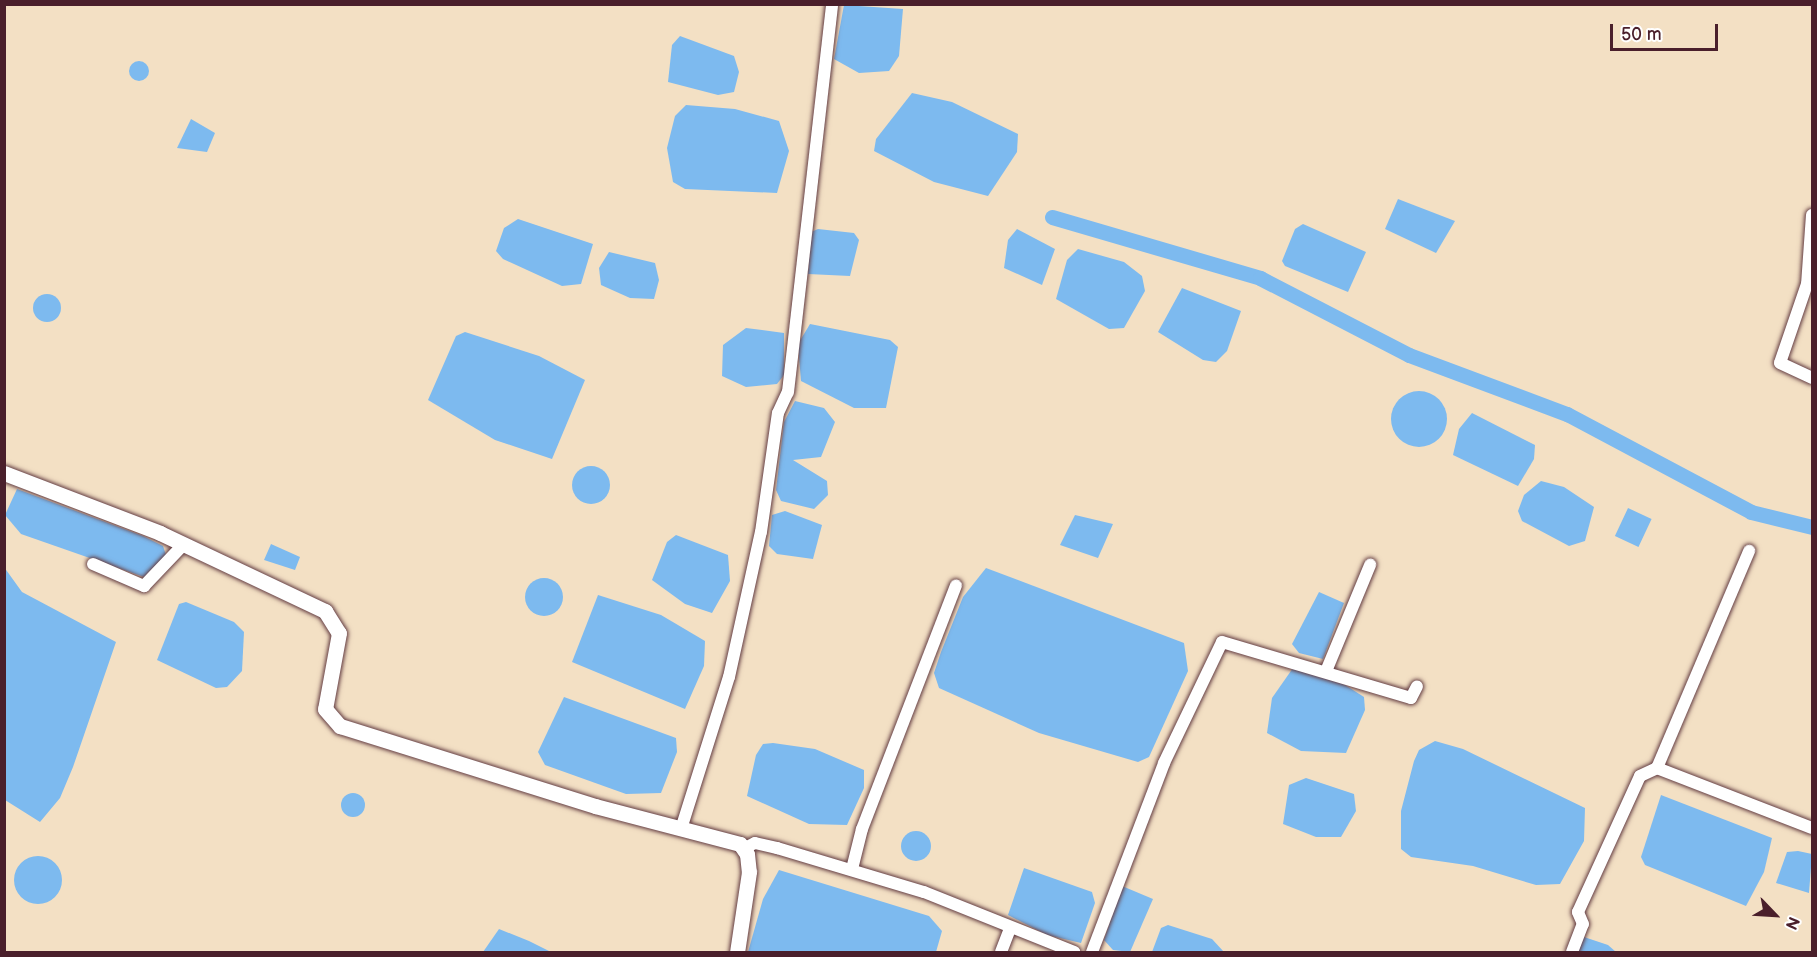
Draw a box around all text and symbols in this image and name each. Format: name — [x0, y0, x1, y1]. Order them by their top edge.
scale bar — [1613, 12, 1721, 50]
text: 50 m — [1621, 24, 1662, 45]
north arrow — [1745, 885, 1805, 945]
text: N — [1781, 913, 1803, 932]

